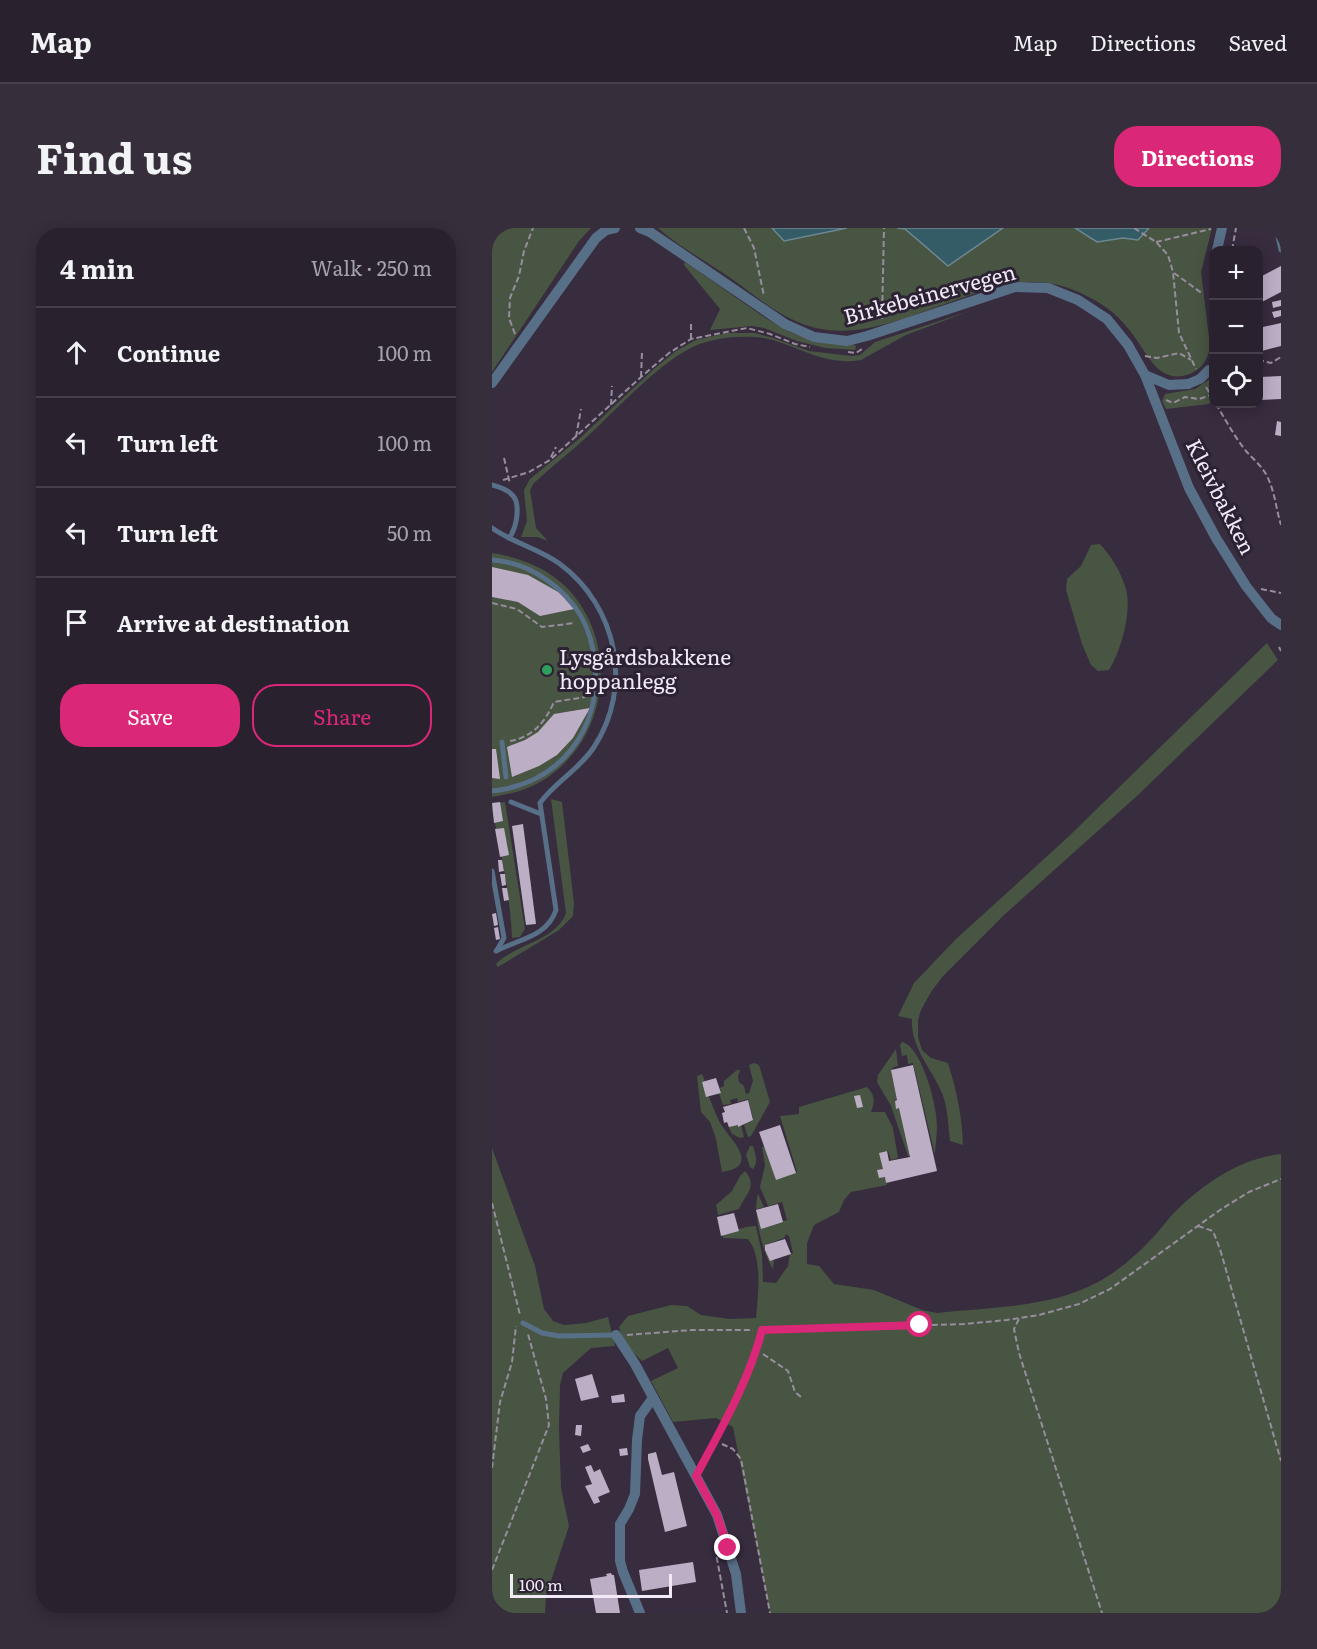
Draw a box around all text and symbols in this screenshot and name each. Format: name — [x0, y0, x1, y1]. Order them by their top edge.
text: Map — [30, 20, 92, 62]
text: Map — [1013, 26, 1058, 57]
text: Directions — [1091, 26, 1196, 57]
text: Saved — [1229, 26, 1287, 57]
text: Find us — [36, 125, 193, 187]
button: Directions — [1114, 126, 1281, 187]
map controls — [1209, 246, 1263, 408]
button: + — [1209, 246, 1263, 300]
text: 4 min — [60, 248, 134, 287]
text: Walk · 250 m — [311, 252, 432, 282]
street label: Birkebeinervegen — [840, 255, 1019, 330]
button: − — [1209, 300, 1263, 354]
icon: ahead — [60, 336, 93, 369]
text: Continue — [117, 336, 220, 369]
text: 100 m — [377, 337, 432, 367]
button: locate — [1209, 354, 1263, 408]
icon: left — [60, 426, 93, 459]
text: Turn left — [117, 426, 218, 459]
text: 100 m — [377, 427, 432, 457]
street label: Kleivbakken — [1180, 433, 1265, 559]
icon: left — [60, 516, 93, 549]
text: Turn left — [117, 516, 218, 549]
text: 50 m — [387, 517, 432, 547]
icon: arrive — [60, 606, 93, 639]
text: Arrive at destination — [117, 606, 350, 639]
place label: Lysgårdsbakkene hoppanlegg — [559, 640, 731, 695]
marker: Lysgårdsbakkene hoppanlegg — [540, 663, 554, 677]
button: Save — [60, 684, 240, 747]
button: Share — [252, 684, 432, 747]
route start — [906, 1311, 932, 1337]
route end — [714, 1534, 740, 1560]
scale bar — [510, 1571, 672, 1598]
text: 100 m — [519, 1572, 563, 1596]

